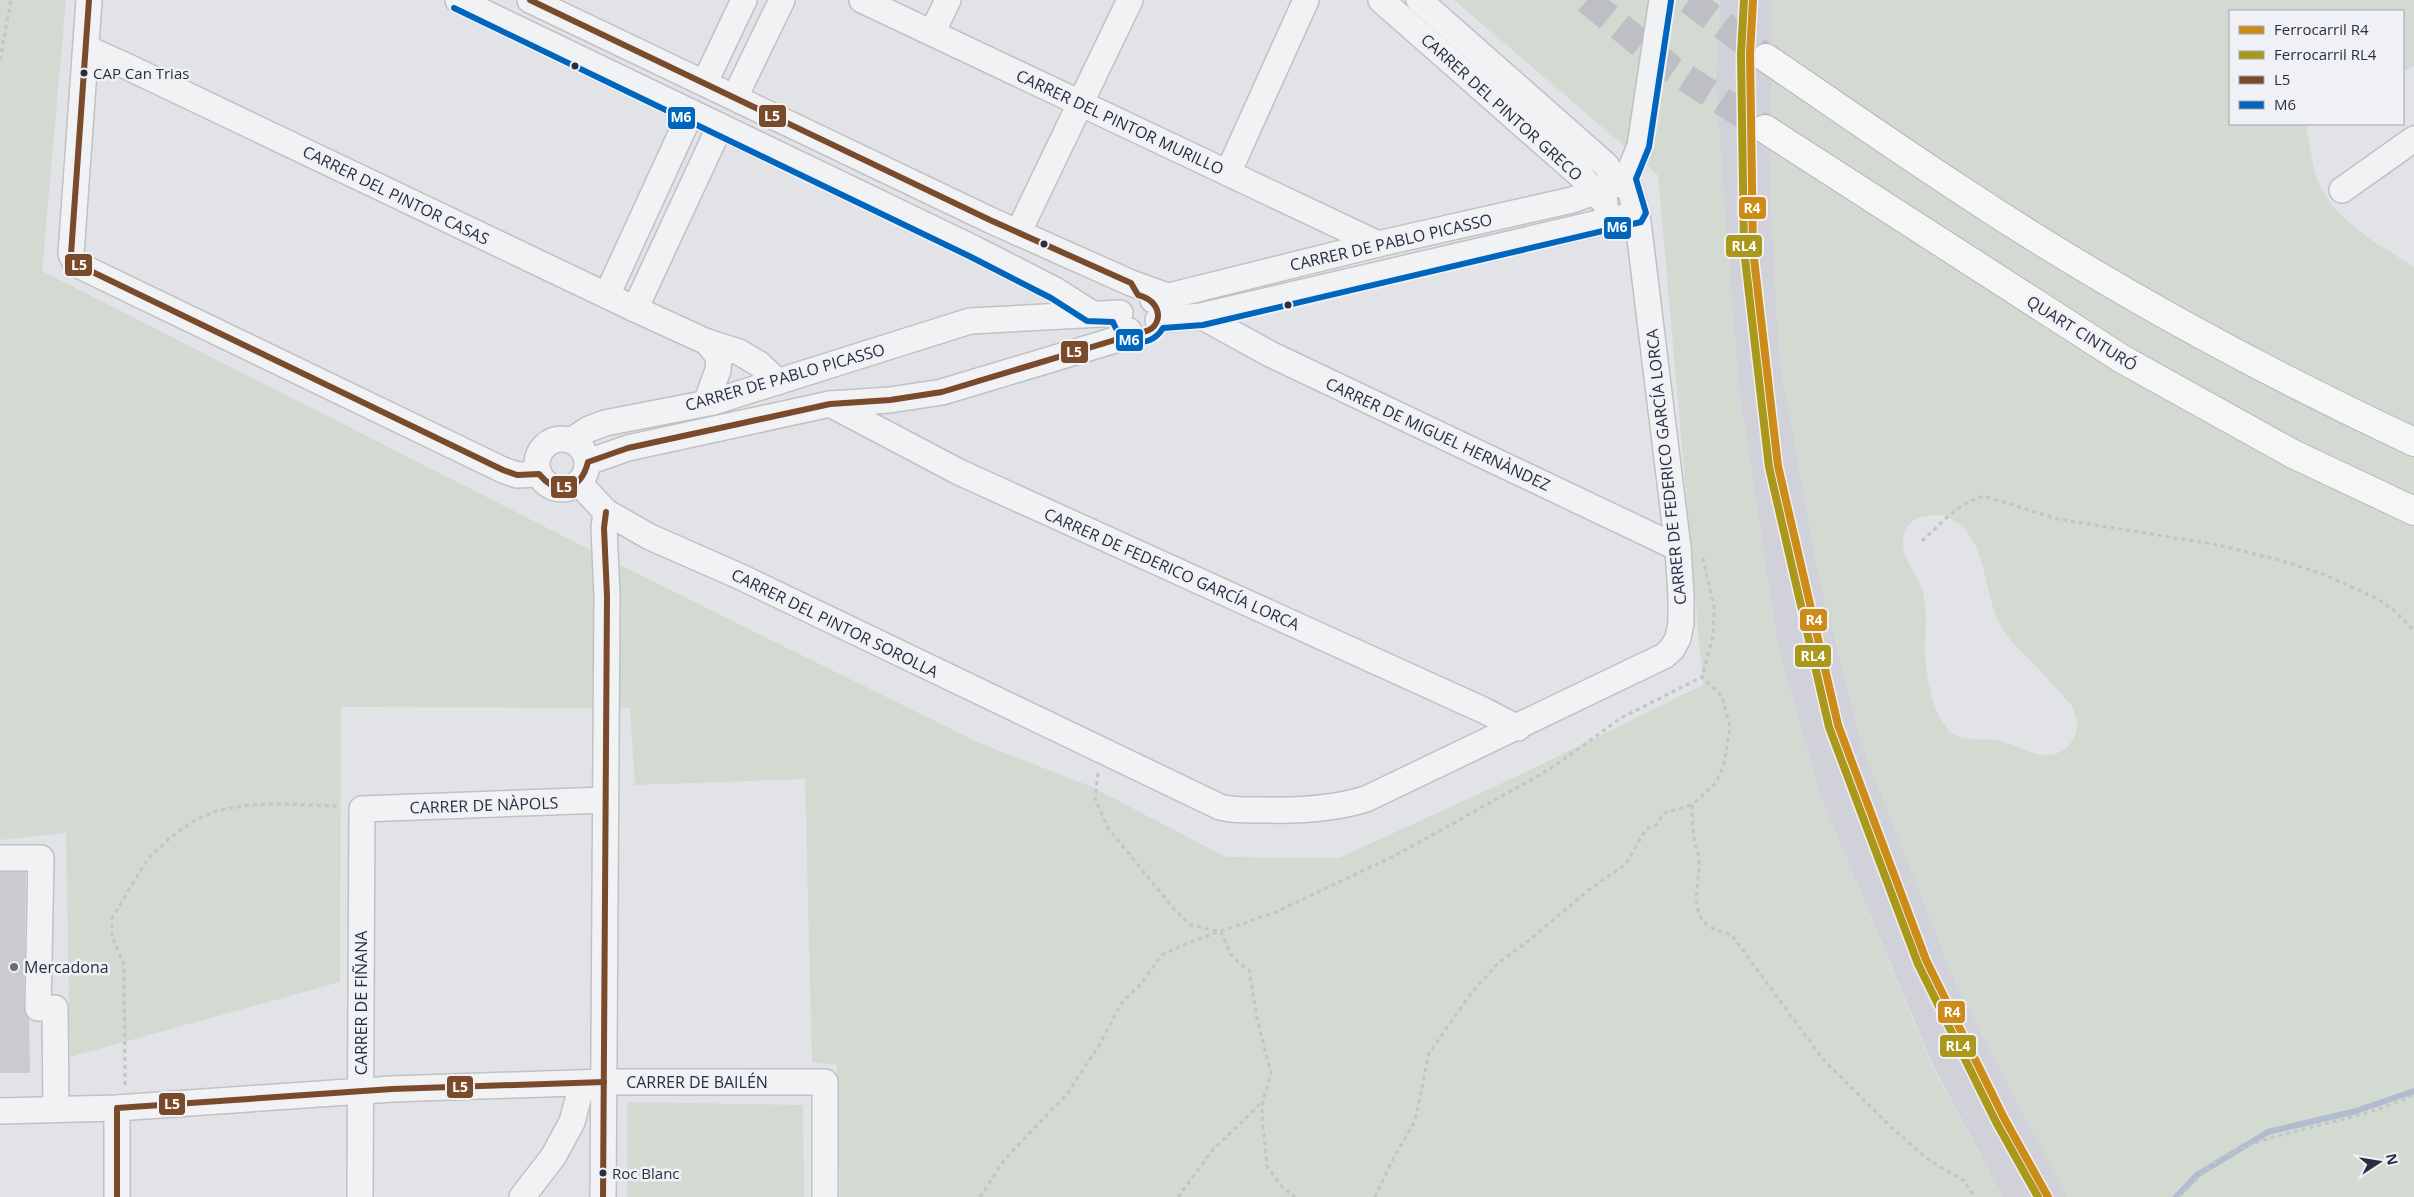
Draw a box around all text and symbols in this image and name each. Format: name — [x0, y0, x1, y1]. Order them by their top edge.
legend — [2229, 10, 2404, 125]
text: Ferrocarril R4 — [2274, 19, 2369, 39]
street label: CARRER DEL PINTOR GRECO — [1417, 28, 1587, 186]
text: Ferrocarril RL4 — [2274, 44, 2377, 64]
unlabelled marker — [570, 61, 580, 71]
place label: CAP Can Trias — [93, 63, 189, 83]
street label: CARRER DEL PINTOR MURILLO — [1013, 64, 1227, 180]
marker: CAP Can Trias — [79, 68, 89, 78]
text: L5 — [2274, 69, 2290, 89]
text: M6 — [2274, 94, 2296, 114]
line badge: L5 — [758, 104, 787, 128]
line badge: M6 — [667, 106, 696, 130]
text: L5 — [764, 106, 780, 125]
text: M6 — [670, 107, 692, 126]
street label: CARRER DEL PINTOR CASAS — [299, 140, 493, 250]
line badge: R4 — [1738, 196, 1767, 220]
text: R4 — [1743, 198, 1761, 217]
street label: CARRER DE PABLO PICASSO — [1288, 208, 1494, 276]
line badge: M6 — [1603, 216, 1632, 240]
text: M6 — [1606, 217, 1628, 236]
line badge: RL4 — [1725, 234, 1763, 258]
text: RL4 — [1731, 236, 1757, 255]
unlabelled marker — [1039, 239, 1049, 249]
line badge: L5 — [64, 253, 93, 277]
text: L5 — [71, 255, 87, 274]
street label: QUART CINTURÓ — [2023, 290, 2141, 376]
unlabelled marker — [1283, 300, 1293, 310]
street label: CARRER DE FEDERICO GARCÍA LORCA — [1640, 327, 1691, 606]
line badge: M6 — [1115, 328, 1144, 352]
text: M6 — [1118, 330, 1140, 349]
street label: CARRER DE PABLO PICASSO — [683, 338, 887, 416]
line badge: L5 — [1060, 340, 1089, 364]
text: L5 — [1066, 342, 1082, 361]
street label: CARRER DE MIGUEL HERNÀNDEZ — [1322, 372, 1554, 496]
line badge: L5 — [550, 475, 578, 499]
text: L5 — [556, 477, 572, 496]
street label: CARRER DE FEDERICO GARCÍA LORCA — [1041, 503, 1304, 636]
street label: CARRER DEL PINTOR SOROLLA — [728, 563, 943, 683]
line badge: R4 — [1799, 608, 1828, 632]
text: R4 — [1805, 610, 1823, 629]
line badge: RL4 — [1794, 644, 1832, 668]
text: RL4 — [1800, 646, 1826, 665]
street label: CARRER DE NÀPOLS — [409, 791, 559, 819]
street label: CARRER DE FIÑANA — [350, 930, 372, 1075]
place label: Mercadona — [24, 956, 109, 978]
marker: Mercadona — [8, 961, 20, 973]
line badge: R4 — [1937, 1000, 1966, 1024]
text: R4 — [1943, 1002, 1961, 1021]
line badge: RL4 — [1939, 1034, 1977, 1058]
text: RL4 — [1945, 1036, 1971, 1055]
street label: CARRER DE BAILÉN — [626, 1071, 768, 1093]
line badge: L5 — [446, 1075, 474, 1099]
text: L5 — [452, 1077, 468, 1096]
line badge: L5 — [158, 1092, 186, 1116]
text: L5 — [164, 1094, 180, 1113]
north arrow — [2354, 1137, 2404, 1187]
text: N — [2382, 1152, 2403, 1167]
place label: Roc Blanc — [612, 1163, 680, 1183]
marker: Roc Blanc — [598, 1168, 608, 1178]

